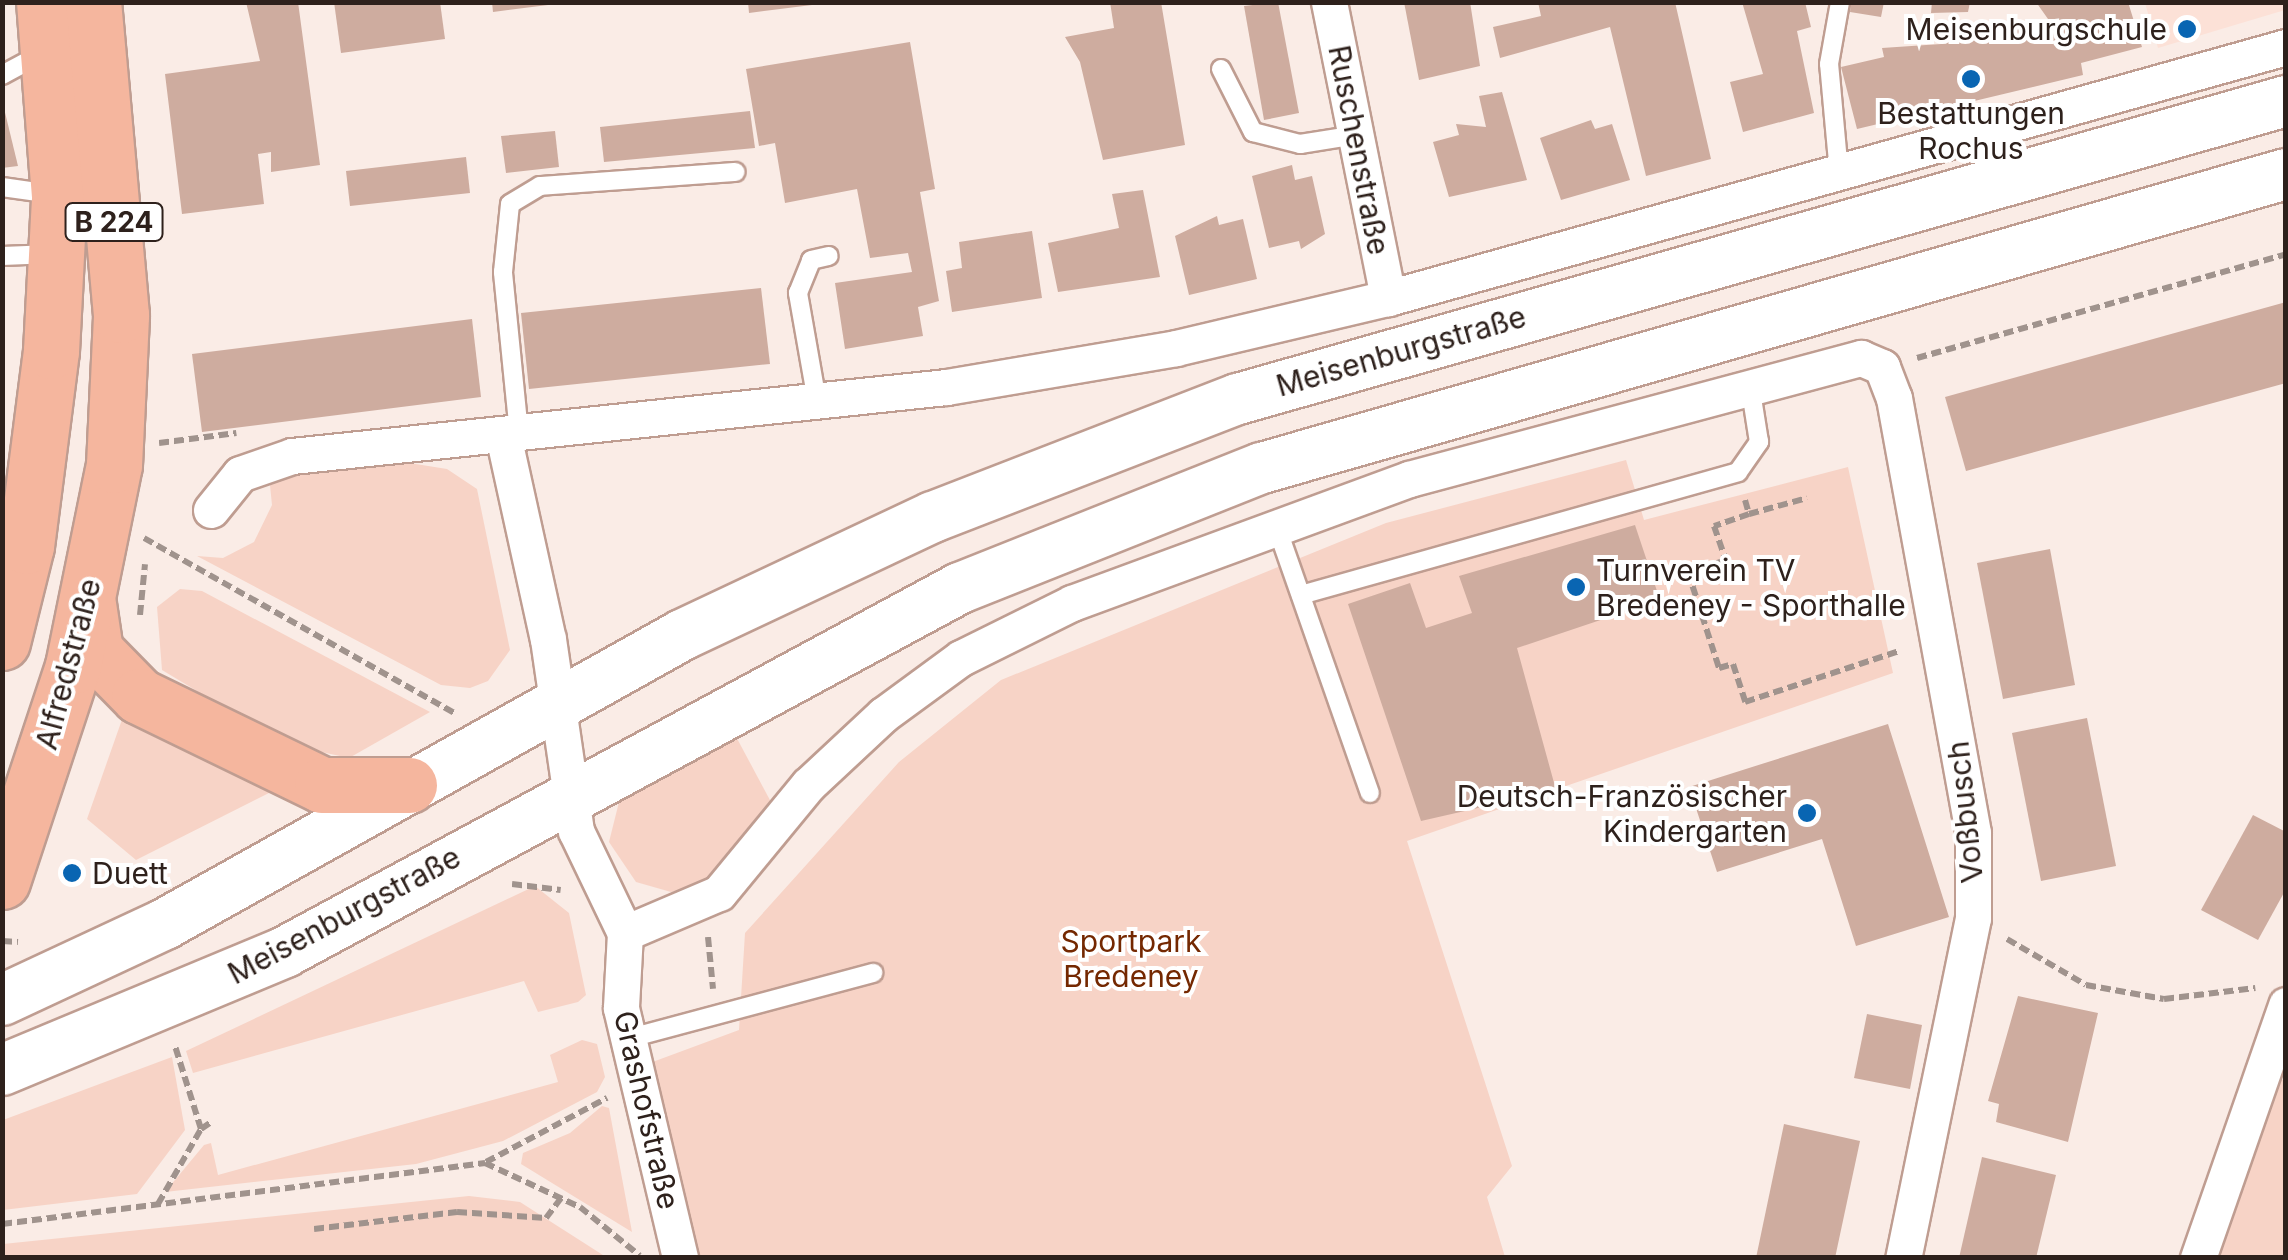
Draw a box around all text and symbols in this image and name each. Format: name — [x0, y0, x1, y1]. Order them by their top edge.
place label: Meisenburgschule — [1906, 11, 2167, 47]
marker: Meisenburgschule — [2176, 18, 2198, 40]
street label: Ruschenstraße — [1321, 42, 1397, 258]
marker: Bestattungen Rochus — [1960, 68, 1982, 90]
place label: Bestattungen Rochus — [1877, 95, 2065, 166]
road number: B 224 — [64, 199, 164, 245]
street label: Meisenburgstraße — [1272, 298, 1530, 404]
place label: Turnverein TV Bredeney - Sporthalle — [1596, 552, 1906, 622]
street label: Alfredstraße — [28, 575, 108, 753]
marker: Turnverein TV Bredeney - Sporthalle — [1565, 576, 1587, 598]
street label: Voßbusch — [1940, 739, 1990, 885]
place label: Deutsch-Französischer Kindergarten — [1457, 778, 1787, 848]
marker: Deutsch-Französischer Kindergarten — [1796, 802, 1818, 824]
street label: Meisenburgstraße — [222, 839, 466, 991]
place label: Duett — [92, 855, 168, 891]
marker: Duett — [61, 862, 83, 884]
park label: Sportpark Bredeney — [1061, 923, 1201, 994]
street label: Grashofstraße — [607, 1007, 687, 1213]

